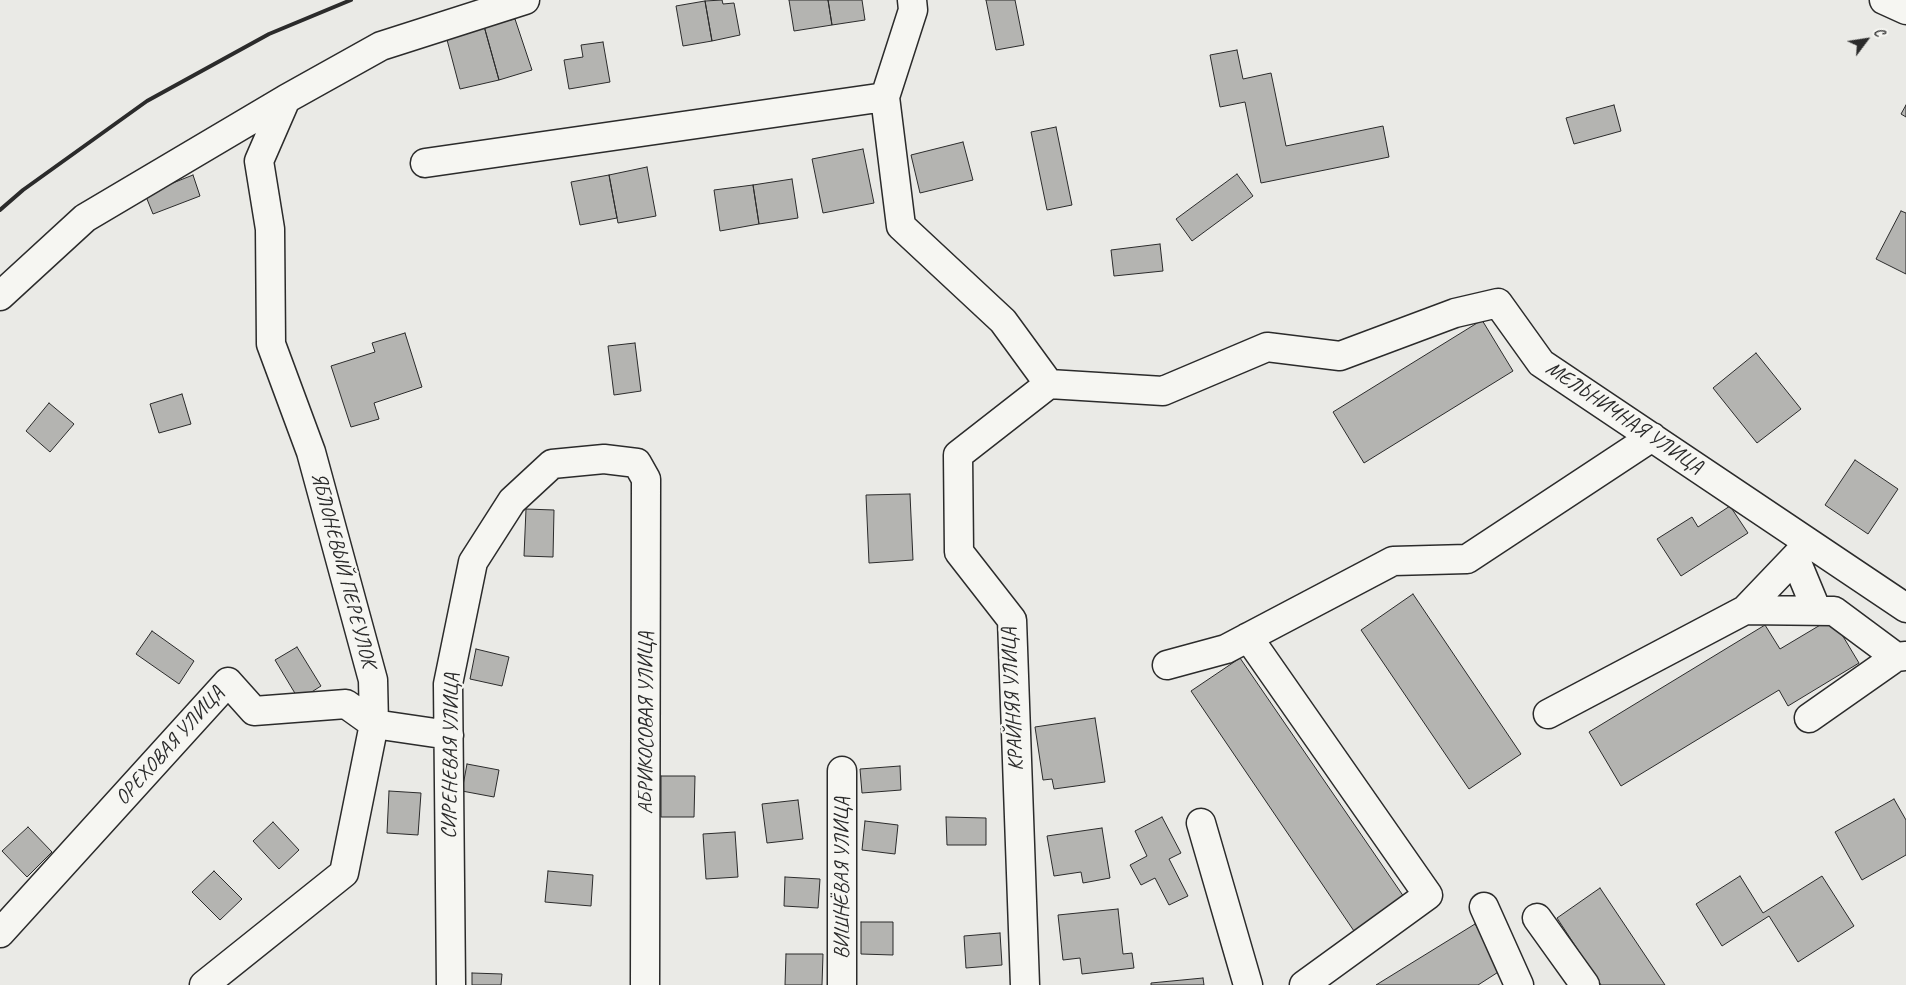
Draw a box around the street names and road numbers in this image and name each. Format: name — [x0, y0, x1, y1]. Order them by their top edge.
street label: МЕЛЬНИЧНАЯ УЛИЦА — [1541, 356, 1707, 480]
street label: ЯБЛОНЕВЫЙ ПЕРЕУЛОК — [305, 469, 381, 671]
street label: КРАЙНЯЯ УЛИЦА — [997, 626, 1029, 772]
street label: АБРИКОСОВАЯ УЛИЦА — [633, 632, 659, 814]
street label: СИРЕНЕВАЯ УЛИЦА — [437, 673, 465, 839]
street label: ОРЕХОВАЯ УЛИЦА — [110, 682, 230, 810]
street label: ВИШНЁВАЯ УЛИЦА — [829, 797, 855, 959]

